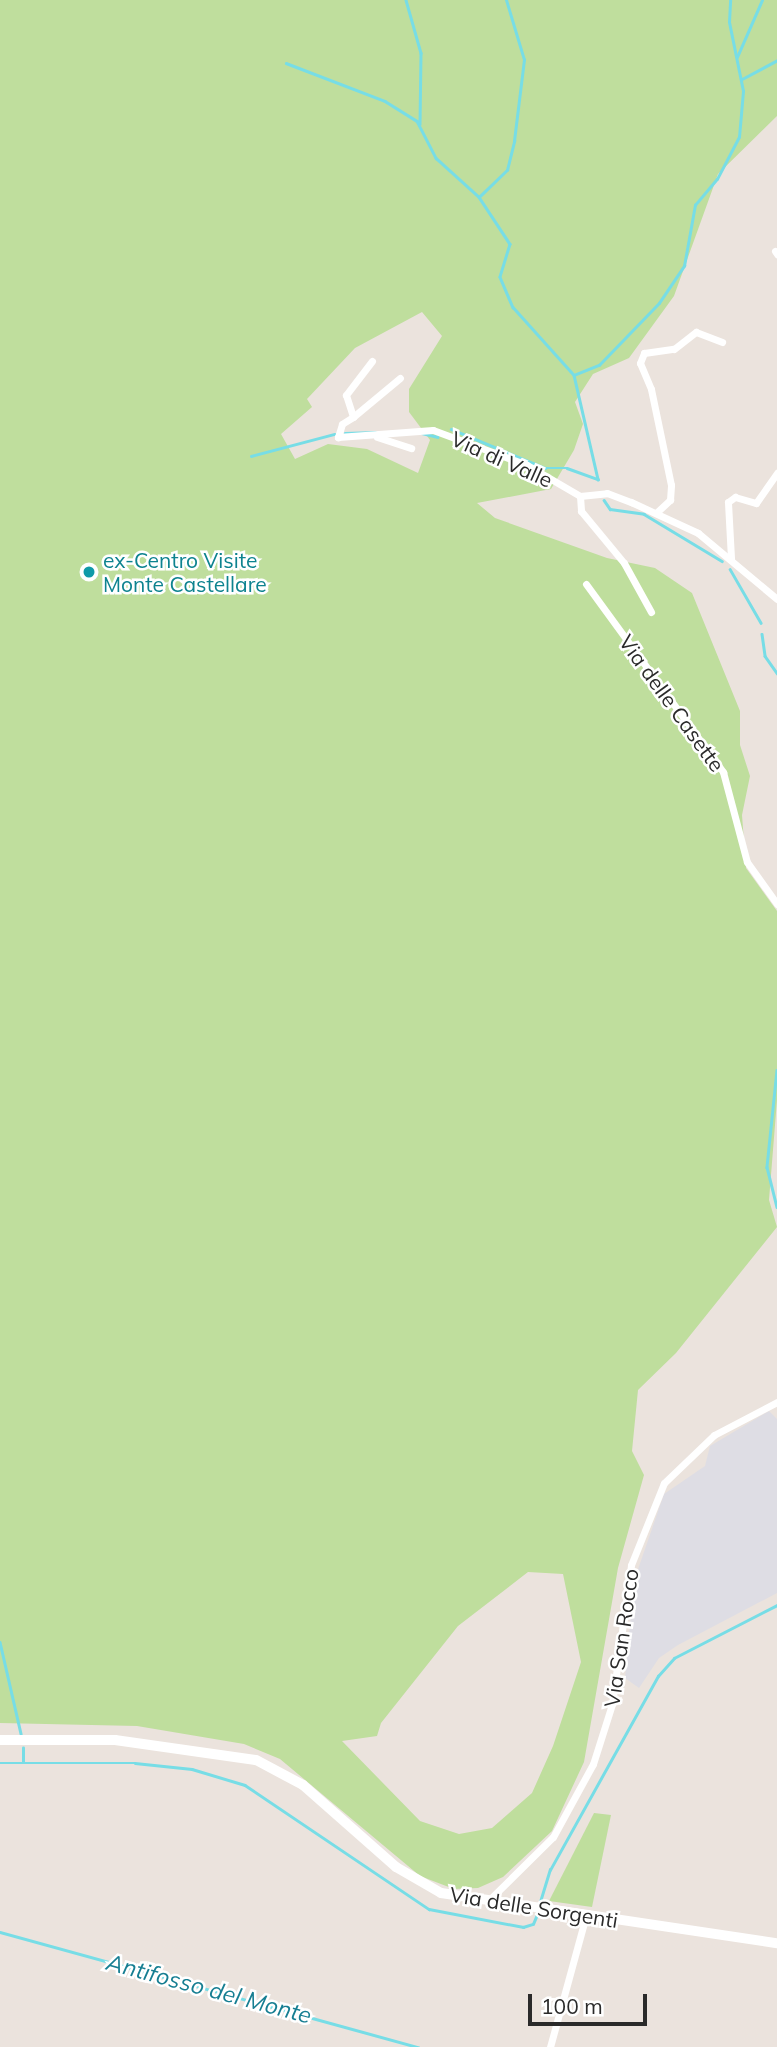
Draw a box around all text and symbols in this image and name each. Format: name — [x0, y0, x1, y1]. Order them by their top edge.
street label: Via di Valle — [447, 425, 557, 493]
place label: ex-Centro Visite Monte Castellare — [103, 547, 267, 597]
marker: ex-Centro Visite Monte Castellare — [81, 564, 97, 580]
street label: Via delle Casette — [614, 630, 730, 776]
street label: Via San Rocco — [599, 1567, 643, 1709]
street label: Via delle Sorgenti — [448, 1881, 620, 1933]
water label: Antifosso del Monte — [104, 1948, 314, 2030]
scale bar — [532, 1980, 651, 2024]
text: 100 m — [541, 1993, 603, 2019]

